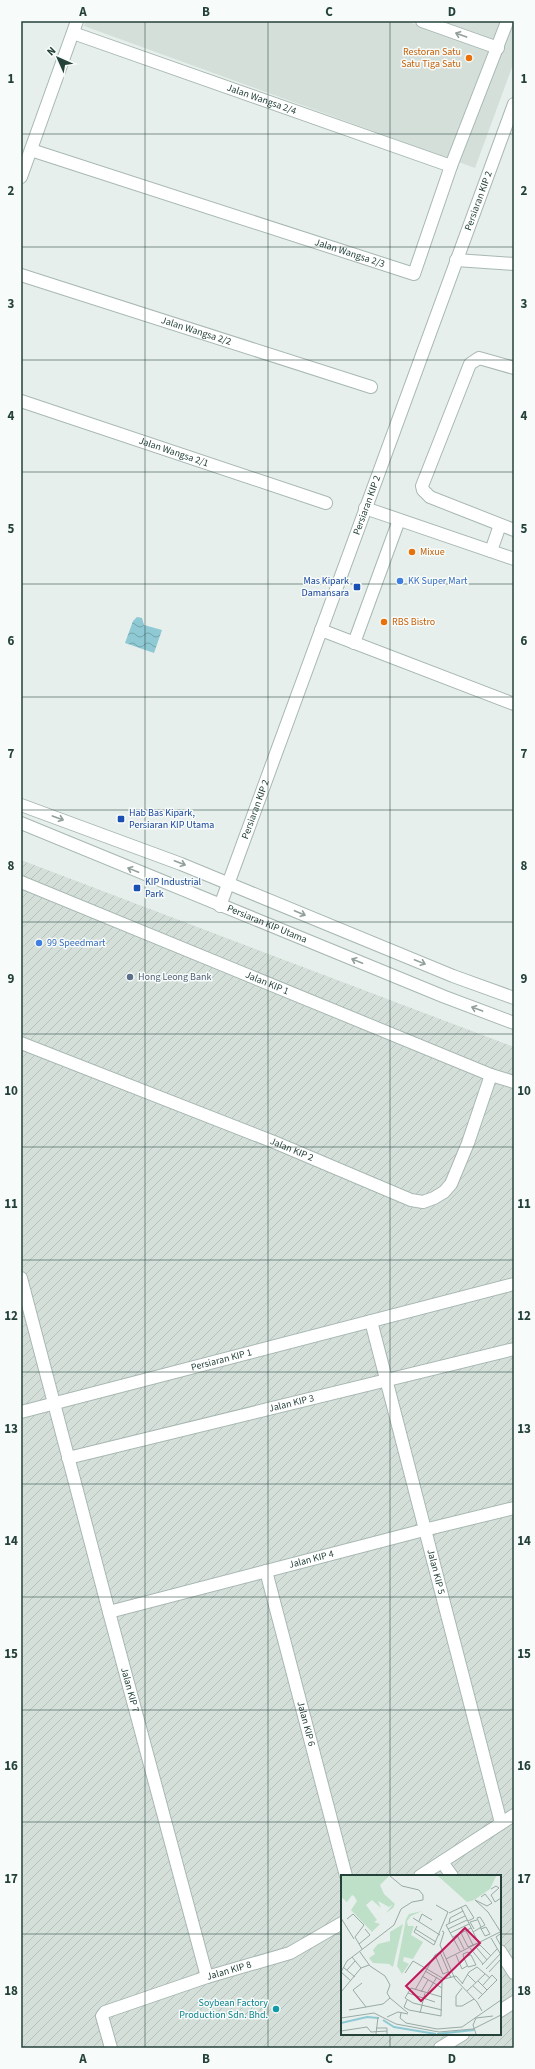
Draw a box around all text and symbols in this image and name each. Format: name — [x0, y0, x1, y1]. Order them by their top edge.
text: A — [78, 3, 87, 21]
text: B — [202, 3, 210, 21]
text: C — [325, 3, 333, 21]
text: D — [448, 3, 456, 21]
one-way arrow — [455, 30, 467, 38]
north arrow — [38, 38, 78, 78]
text: N — [43, 43, 59, 59]
place label: Restoran Satu Satu Tiga Satu — [401, 45, 461, 71]
marker: Restoran Satu Satu Tiga Satu — [464, 53, 474, 63]
text: 1 — [8, 70, 15, 88]
text: 1 — [521, 70, 528, 88]
street label: Jalan Wangsa 2/4 — [225, 81, 298, 118]
street label: Persiaran KIP 2 — [461, 169, 496, 233]
text: 2 — [8, 182, 15, 200]
text: 2 — [521, 182, 528, 200]
street label: Jalan Wangsa 2/3 — [313, 235, 387, 271]
text: 3 — [8, 295, 15, 313]
text: 3 — [521, 295, 528, 313]
street label: Jalan Wangsa 2/2 — [159, 313, 233, 349]
text: 4 — [8, 407, 15, 425]
text: 4 — [521, 407, 528, 425]
street label: Jalan Wangsa 2/1 — [137, 434, 211, 470]
street label: Persiaran KIP 2 — [350, 473, 384, 537]
text: 5 — [8, 520, 15, 538]
text: 5 — [521, 520, 528, 538]
place label: Mixue — [420, 545, 445, 559]
marker: Mixue — [407, 547, 417, 557]
place label: Mas Kipark Damansara — [302, 574, 349, 600]
place label: KK Super Mart — [408, 574, 468, 588]
marker: KK Super Mart — [395, 576, 405, 586]
marker: Mas Kipark Damansara — [352, 582, 362, 592]
place label: RBS Bistro — [392, 615, 435, 629]
marker: RBS Bistro — [379, 617, 389, 627]
text: 6 — [8, 632, 15, 650]
text: 6 — [521, 632, 528, 650]
text: 7 — [8, 745, 15, 763]
text: 7 — [521, 745, 528, 763]
street label: Persiaran KIP 2 — [238, 778, 273, 841]
place label: Hab Bas Kipark, Persiaran KIP Utama — [129, 806, 214, 832]
marker: Hab Bas Kipark, Persiaran KIP Utama — [116, 814, 126, 824]
one-way arrow — [51, 815, 63, 823]
text: 8 — [8, 857, 15, 875]
text: 8 — [521, 857, 528, 875]
one-way arrow — [173, 860, 185, 868]
one-way arrow — [127, 865, 139, 873]
place label: KIP Industrial Park — [145, 875, 202, 901]
marker: KIP Industrial Park — [132, 883, 142, 893]
street label: Persiaran KIP Utama — [225, 901, 309, 947]
one-way arrow — [293, 909, 305, 917]
place label: 99 Speedmart — [47, 936, 106, 950]
marker: 99 Speedmart — [34, 938, 44, 948]
one-way arrow — [351, 957, 363, 965]
one-way arrow — [414, 959, 426, 967]
street label: Jalan KIP 1 — [243, 968, 291, 998]
text: 9 — [8, 970, 15, 988]
place label: Hong Leong Bank — [138, 970, 211, 984]
text: 9 — [521, 970, 528, 988]
marker: Hong Leong Bank — [125, 972, 135, 982]
one-way arrow — [472, 1005, 484, 1013]
text: 10 — [4, 1082, 18, 1100]
text: 10 — [517, 1082, 531, 1100]
street label: Jalan KIP 2 — [268, 1134, 316, 1165]
text: 11 — [4, 1195, 18, 1213]
text: 11 — [517, 1195, 531, 1213]
text: 12 — [4, 1307, 18, 1325]
text: 12 — [517, 1307, 531, 1325]
street label: Persiaran KIP 1 — [189, 1345, 253, 1375]
street label: Jalan KIP 3 — [267, 1391, 315, 1416]
text: 13 — [4, 1420, 18, 1438]
text: 13 — [517, 1420, 531, 1438]
text: 14 — [4, 1532, 18, 1550]
text: 14 — [517, 1532, 531, 1550]
street label: Jalan KIP 4 — [287, 1547, 335, 1572]
street label: Jalan KIP 5 — [423, 1548, 448, 1596]
text: 15 — [4, 1645, 18, 1663]
text: 15 — [517, 1645, 531, 1663]
street label: Jalan KIP 7 — [117, 1666, 143, 1714]
street label: Jalan KIP 6 — [293, 1700, 319, 1748]
text: 16 — [4, 1757, 18, 1775]
text: 16 — [517, 1757, 531, 1775]
text: 17 — [4, 1870, 18, 1888]
text: 17 — [517, 1870, 531, 1888]
inset map — [341, 1875, 501, 2035]
street label: Jalan KIP 8 — [205, 1958, 253, 1984]
text: 18 — [4, 1982, 18, 2000]
text: 18 — [517, 1982, 531, 2000]
place label: Soybean Factory Production Sdn. Bhd. — [179, 1996, 268, 2022]
marker: Soybean Factory Production Sdn. Bhd. — [271, 2004, 281, 2014]
text: A — [78, 2050, 87, 2068]
text: B — [202, 2050, 210, 2068]
text: C — [325, 2050, 333, 2068]
text: D — [448, 2050, 456, 2068]

